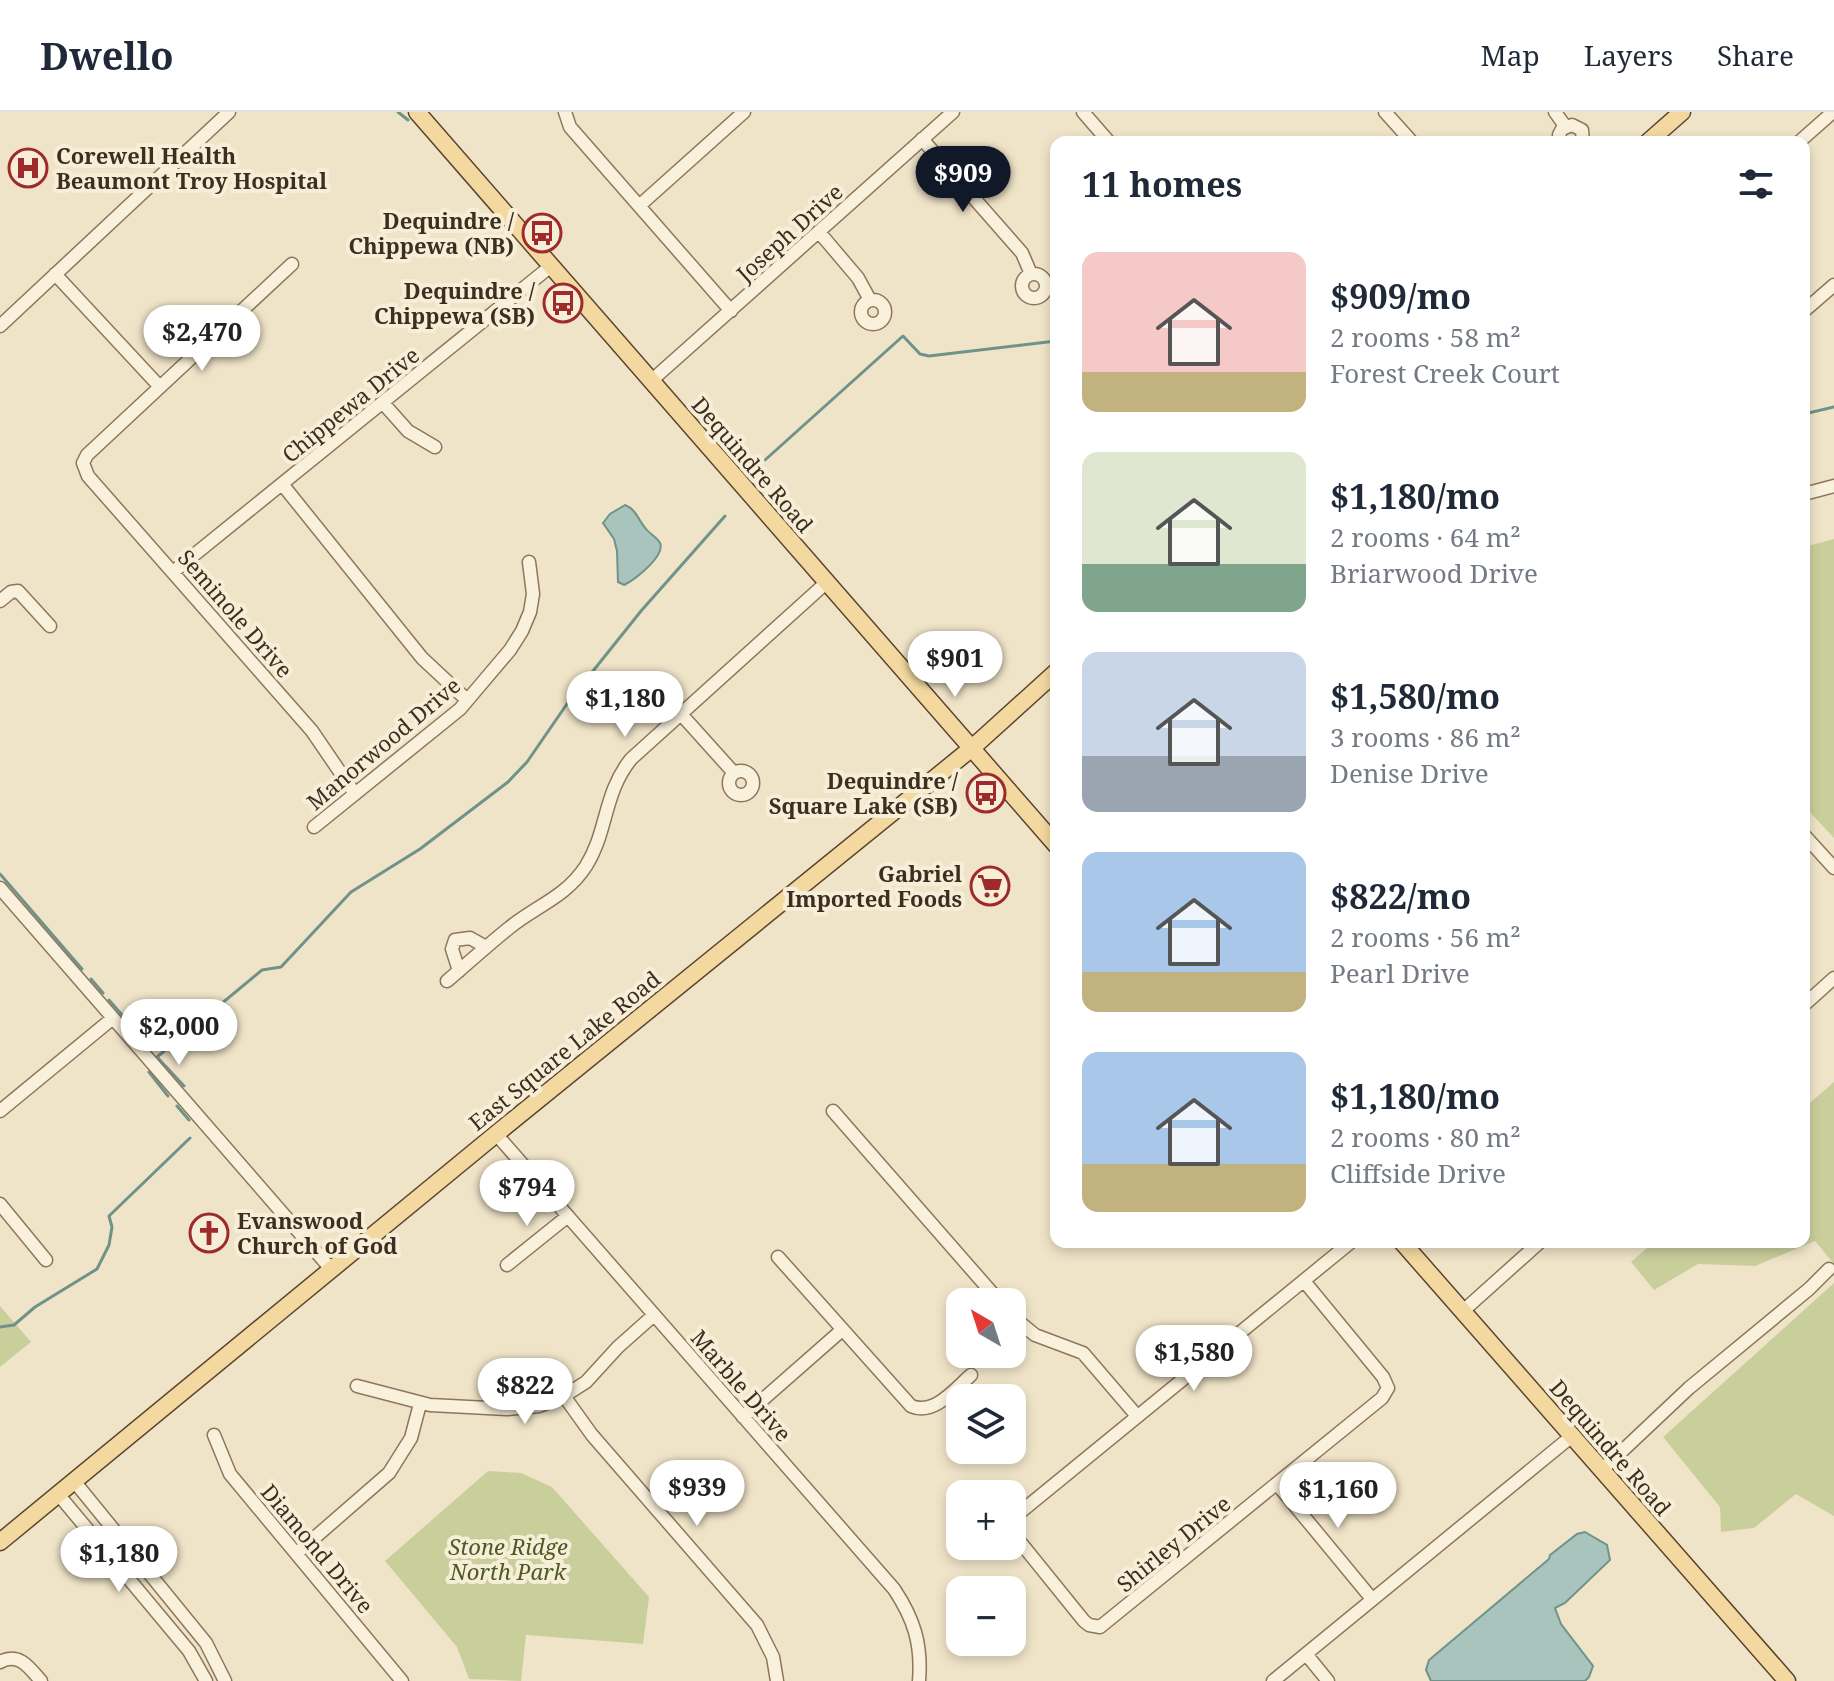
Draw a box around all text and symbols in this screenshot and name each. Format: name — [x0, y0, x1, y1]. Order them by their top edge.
text: Dwello — [40, 29, 174, 81]
text: Map — [1481, 36, 1540, 74]
text: Layers — [1584, 36, 1673, 74]
text: Share — [1717, 36, 1794, 74]
place label: Corewell Health Beaumont Troy Hospital — [56, 140, 327, 195]
pin: $909 — [916, 146, 1010, 214]
hospital icon: Corewell Health Beaumont Troy Hospital — [7, 147, 49, 189]
text: $909 — [934, 154, 992, 190]
text: 11 homes — [1082, 161, 1242, 207]
icon: filters — [1734, 162, 1778, 206]
street label: Joseph Drive — [729, 176, 849, 288]
place label: Dequindre / Chippewa (NB) — [348, 205, 515, 260]
bus stop icon: Dequindre / Chippewa (NB) — [521, 212, 563, 254]
text: $909/mo — [1330, 273, 1471, 319]
place label: Dequindre / Chippewa (SB) — [374, 275, 536, 330]
bus stop icon: Dequindre / Chippewa (SB) — [542, 282, 584, 324]
icon: home — [1146, 284, 1242, 380]
pin: $2,470 — [137, 305, 267, 373]
text: $2,470 — [161, 313, 243, 349]
text: 2 rooms · 58 m² — [1330, 319, 1521, 355]
street label: Chippewa Drive — [275, 339, 425, 469]
text: Forest Creek Court — [1330, 355, 1560, 391]
street label: Dequindre Road — [686, 390, 821, 539]
text: $1,180/mo — [1330, 473, 1500, 519]
icon: home — [1146, 484, 1242, 580]
text: 2 rooms · 64 m² — [1330, 519, 1521, 555]
street label: Seminole Drive — [172, 543, 300, 683]
text: Briarwood Drive — [1330, 555, 1538, 591]
pin: $901 — [908, 631, 1002, 699]
text: $901 — [926, 639, 984, 675]
street label: Manorwood Drive — [300, 670, 466, 816]
pin: $1,180 — [560, 671, 690, 739]
text: $1,580/mo — [1330, 673, 1500, 719]
text: $1,180 — [584, 679, 666, 715]
icon: home — [1146, 684, 1242, 780]
text: 3 rooms · 86 m² — [1330, 719, 1521, 755]
text: Denise Drive — [1330, 755, 1489, 791]
place label: Dequindre / Square Lake (SB) — [769, 765, 959, 820]
bus stop icon: Dequindre / Square Lake (SB) — [965, 772, 1007, 814]
place label: Gabriel Imported Foods — [786, 858, 962, 913]
supermarket icon: Gabriel Imported Foods — [969, 865, 1011, 907]
text: $822/mo — [1330, 873, 1471, 919]
icon: home — [1146, 884, 1242, 980]
text: 2 rooms · 56 m² — [1330, 919, 1521, 955]
text: Pearl Drive — [1330, 955, 1470, 991]
street label: East Square Lake Road — [462, 963, 666, 1137]
pin: $2,000 — [114, 999, 244, 1067]
text: $2,000 — [138, 1007, 220, 1043]
text: $1,180/mo — [1330, 1073, 1500, 1119]
icon: home — [1146, 1084, 1242, 1180]
text: 2 rooms · 80 m² — [1330, 1119, 1521, 1155]
text: Cliffside Drive — [1330, 1155, 1506, 1191]
pin: $794 — [480, 1160, 574, 1228]
text: $794 — [498, 1168, 556, 1204]
place label: Evanswood Church of God — [237, 1205, 397, 1260]
church icon: Evanswood Church of God — [188, 1212, 230, 1254]
north arrow — [946, 1288, 1026, 1368]
map controls — [946, 1288, 1026, 1656]
street label: Marble Drive — [685, 1323, 799, 1447]
pin: $1,580 — [1129, 1325, 1259, 1393]
text: $1,580 — [1153, 1333, 1235, 1369]
pin: $822 — [478, 1358, 572, 1426]
text: $822 — [496, 1366, 554, 1402]
street label: Dequindre Road — [1544, 1373, 1679, 1522]
button: layers — [946, 1384, 1026, 1464]
pin: $939 — [650, 1460, 744, 1528]
pin: $1,160 — [1273, 1462, 1403, 1530]
text: $939 — [668, 1468, 726, 1504]
text: $1,160 — [1297, 1470, 1379, 1506]
street label: Diamond Drive — [255, 1477, 381, 1619]
button: + — [946, 1480, 1026, 1560]
street label: Shirley Drive — [1110, 1488, 1236, 1598]
pin: $1,180 — [54, 1526, 184, 1594]
park label: Stone Ridge North Park — [448, 1531, 568, 1586]
text: $1,180 — [78, 1534, 160, 1570]
button: − — [946, 1576, 1026, 1656]

